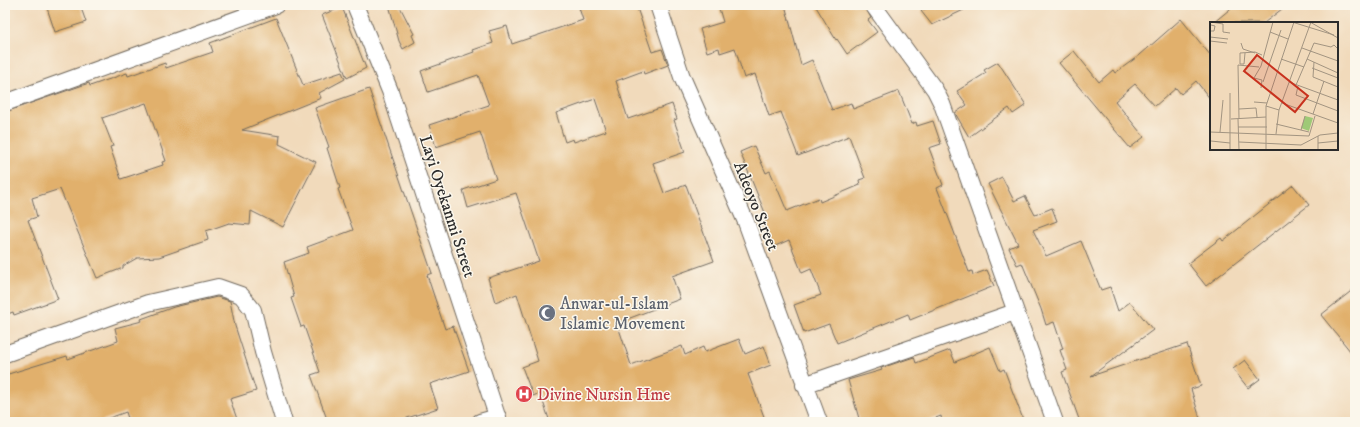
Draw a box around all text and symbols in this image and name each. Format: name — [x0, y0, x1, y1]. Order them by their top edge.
inset map — [1210, 22, 1338, 150]
street label: Layi Oyekanmi Street — [414, 132, 481, 281]
street label: Adeoyo Street — [728, 158, 784, 255]
place label: Anwar-ul-Islam Islamic Movement — [560, 293, 686, 335]
mosque icon: Anwar-ul-Islam Islamic Movement — [537, 303, 557, 323]
hospital icon: Divine Nursin Hme — [514, 384, 534, 404]
place label: Divine Nursin Hme — [537, 384, 670, 406]

